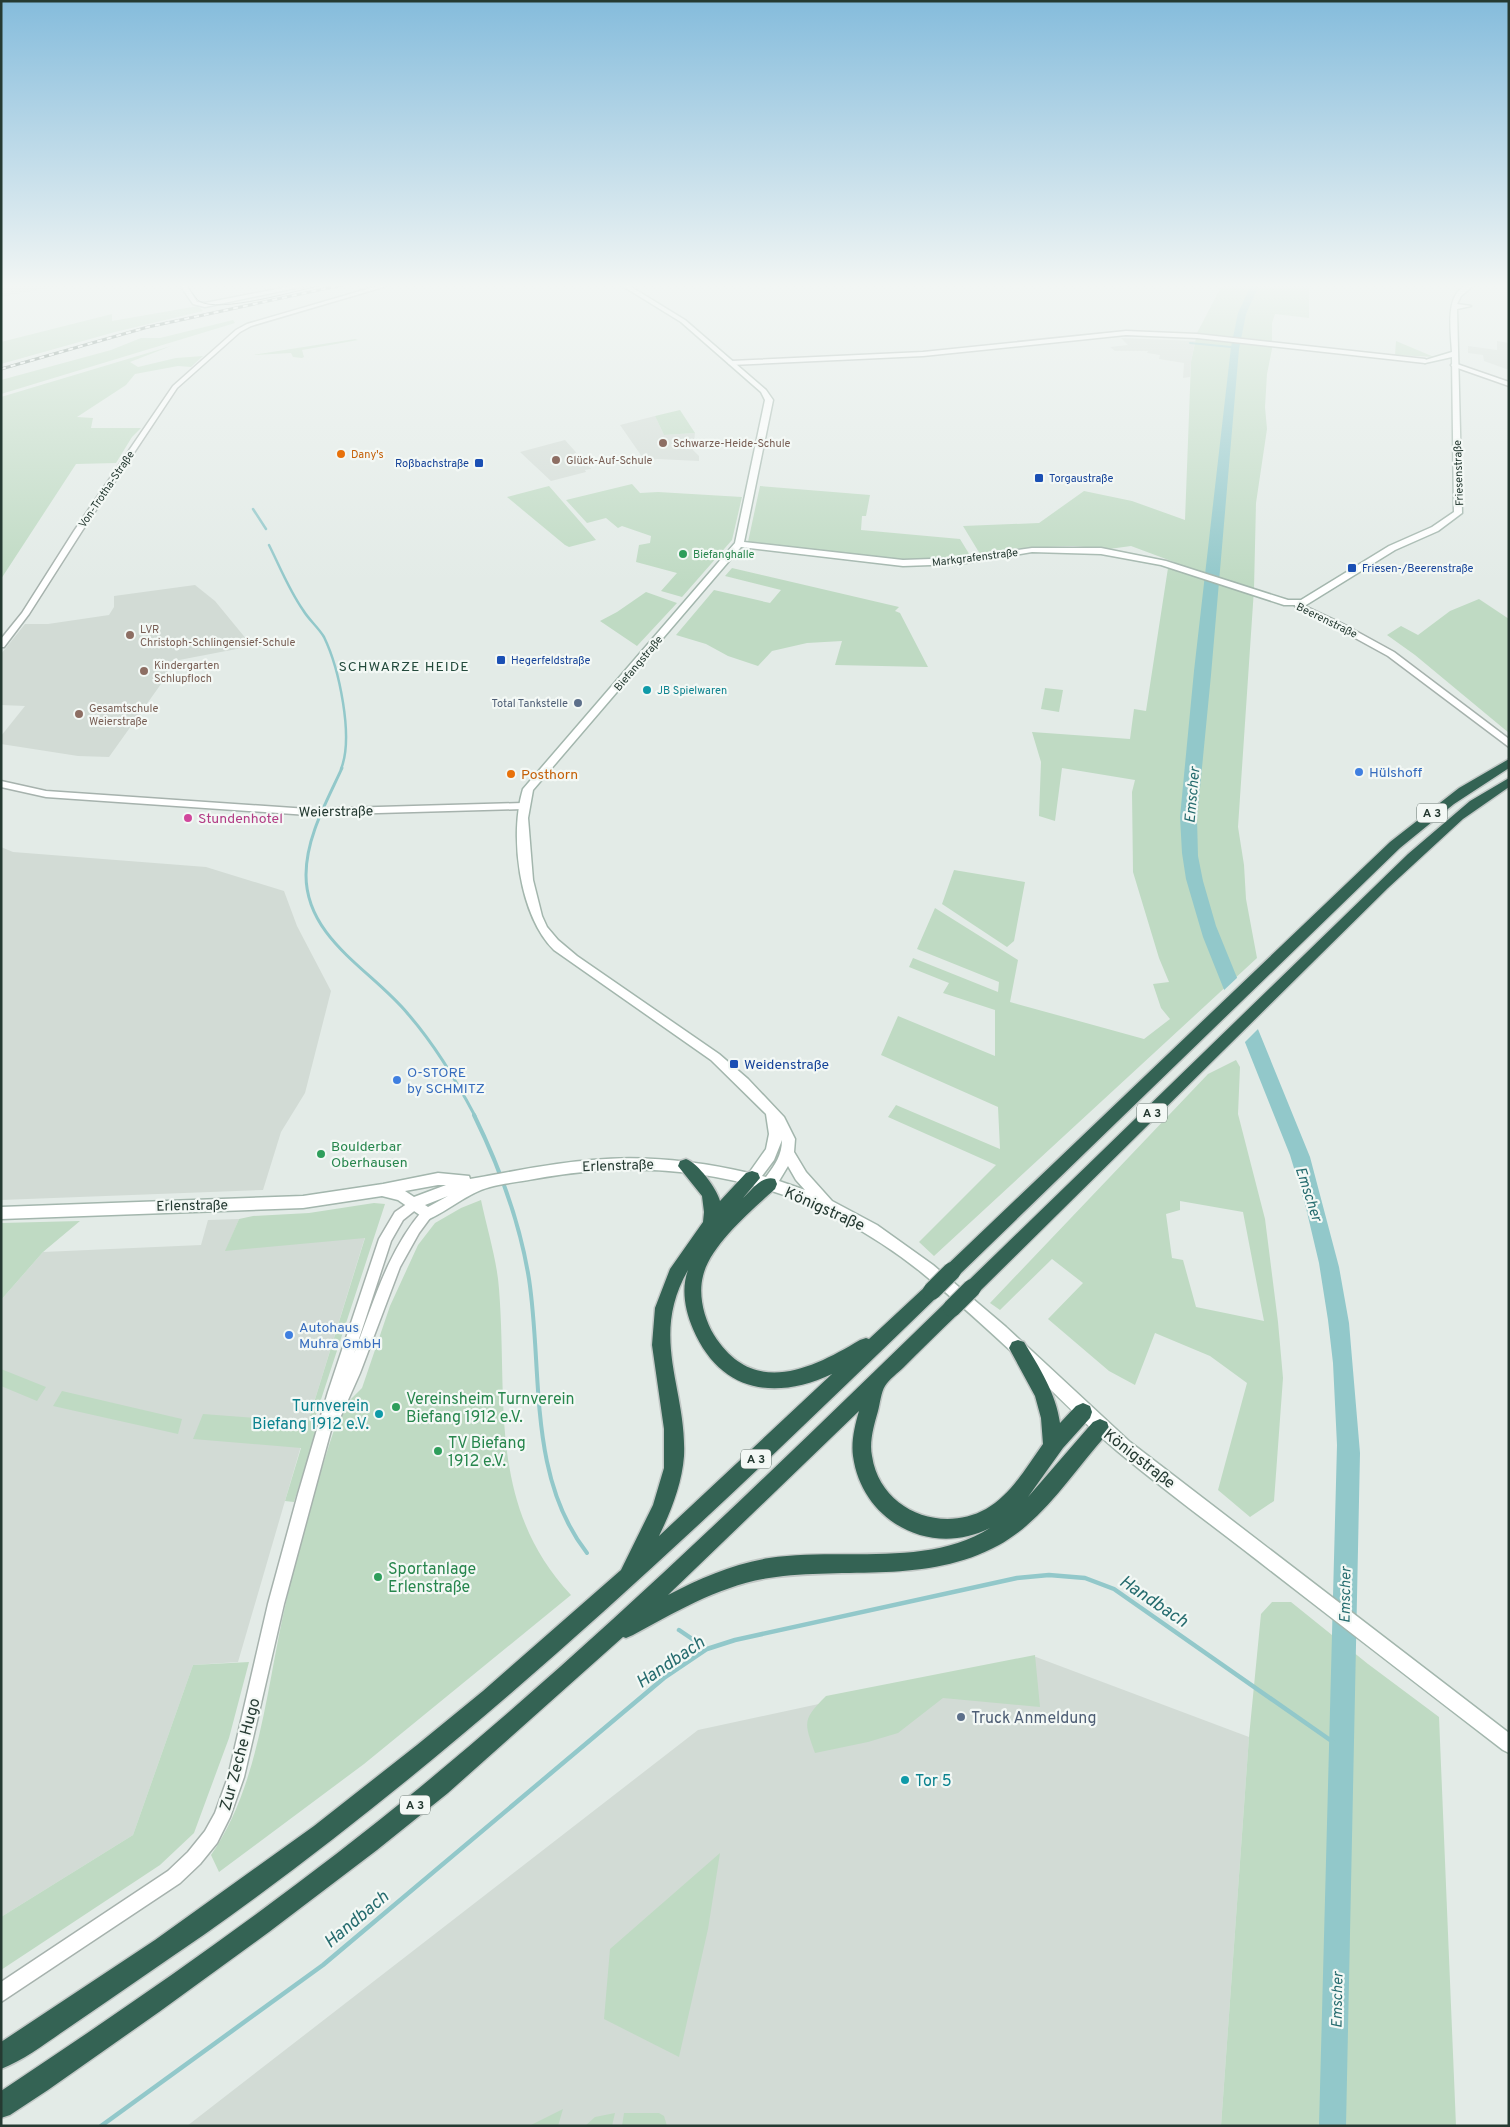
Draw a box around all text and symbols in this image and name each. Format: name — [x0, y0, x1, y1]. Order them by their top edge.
marker: Schwarze-Heide-Schule — [657, 437, 669, 449]
place label: Schwarze-Heide-Schule — [673, 437, 791, 451]
street label: Friesenstraße — [1451, 440, 1467, 506]
street label: Von-Trotha-Straße — [76, 448, 138, 531]
marker: Dany's — [335, 448, 347, 460]
place label: Dany's — [351, 448, 384, 462]
marker: Glück-Auf-Schule — [550, 454, 562, 466]
place label: Glück-Auf-Schule — [566, 454, 653, 468]
place label: Roßbachstraße — [395, 457, 469, 471]
marker: Roßbachstraße — [473, 457, 485, 469]
marker: Torgaustraße — [1033, 472, 1045, 484]
place label: Torgaustraße — [1049, 472, 1113, 486]
street label: Markgrafenstraße — [931, 546, 1019, 570]
marker: Biefanghalle — [677, 548, 689, 560]
place label: Biefanghalle — [693, 548, 755, 562]
marker: Friesen-/Beerenstraße — [1346, 562, 1358, 574]
place label: Friesen-/Beerenstraße — [1362, 562, 1474, 576]
street label: Beerenstraße — [1294, 600, 1359, 642]
place label: LVR Christoph-Schlingensief-Schule — [140, 623, 296, 650]
marker: LVR Christoph-Schlingensief-Schule — [124, 629, 136, 641]
street label: Biefangstraße — [611, 633, 666, 694]
marker: Hegerfeldstraße — [495, 654, 507, 666]
place label: Hegerfeldstraße — [511, 654, 590, 668]
place label: Kindergarten Schlupfloch — [154, 659, 220, 686]
district label: SCHWARZE HEIDE — [338, 659, 470, 676]
marker: Kindergarten Schlupfloch — [138, 665, 150, 677]
marker: JB Spielwaren — [641, 684, 653, 696]
place label: JB Spielwaren — [657, 684, 727, 698]
place label: Total Tankstelle — [492, 697, 568, 711]
marker: Total Tankstelle — [572, 697, 584, 709]
place label: Gesamtschule Weierstraße — [89, 702, 158, 729]
marker: Gesamtschule Weierstraße — [73, 708, 85, 720]
water label: Emscher — [1182, 765, 1206, 824]
place label: Hülshoff — [1369, 765, 1423, 782]
marker: Hülshoff — [1353, 766, 1365, 778]
place label: Posthorn — [521, 767, 578, 784]
marker: Posthorn — [505, 768, 517, 780]
street label: Weierstraße — [299, 803, 373, 822]
road number: A 3 — [1417, 804, 1447, 822]
place label: Stundenhotel — [198, 811, 283, 828]
marker: Stundenhotel — [182, 812, 194, 824]
place label: Weidenstraße — [744, 1057, 829, 1074]
marker: Weidenstraße — [728, 1058, 740, 1070]
place label: O-STORE by SCHMITZ — [407, 1065, 485, 1098]
marker: O-STORE by SCHMITZ — [391, 1074, 403, 1086]
road number: A 3 — [1137, 1104, 1167, 1122]
place label: Boulderbar Oberhausen — [331, 1139, 408, 1172]
marker: Boulderbar Oberhausen — [315, 1148, 327, 1160]
street label: Erlenstraße — [582, 1157, 654, 1176]
water label: Emscher — [1290, 1165, 1326, 1225]
street label: Königstraße — [781, 1183, 867, 1236]
street label: Erlenstraße — [156, 1197, 228, 1216]
place label: Autohaus Muhra GmbH — [299, 1320, 381, 1353]
marker: Autohaus Muhra GmbH — [283, 1329, 295, 1341]
place label: Vereinsheim Turnverein Biefang 1912 e.V. — [406, 1390, 575, 1428]
place label: Turnverein Biefang 1912 e.V. — [252, 1397, 369, 1435]
marker: Vereinsheim Turnverein Biefang 1912 e.V. — [390, 1401, 402, 1413]
marker: Turnverein Biefang 1912 e.V. — [373, 1408, 385, 1420]
street label: Königstraße — [1099, 1425, 1179, 1494]
place label: TV Biefang 1912 e.V. — [448, 1434, 526, 1472]
marker: TV Biefang 1912 e.V. — [432, 1445, 444, 1457]
road number: A 3 — [741, 1450, 771, 1468]
place label: Sportanlage Erlenstraße — [388, 1560, 476, 1598]
water label: Emscher — [1337, 1565, 1357, 1623]
marker: Sportanlage Erlenstraße — [372, 1571, 384, 1583]
water label: Handbach — [1114, 1571, 1192, 1634]
water label: Handbach — [632, 1632, 710, 1695]
street label: Zur Zeche Hugo — [216, 1696, 266, 1813]
place label: Truck Anmeldung — [971, 1709, 1097, 1729]
marker: Truck Anmeldung — [955, 1711, 967, 1723]
place label: Tor 5 — [915, 1772, 952, 1792]
marker: Tor 5 — [899, 1774, 911, 1786]
road number: A 3 — [400, 1796, 430, 1814]
water label: Handbach — [320, 1886, 394, 1954]
water label: Emscher — [1329, 1970, 1349, 2028]

